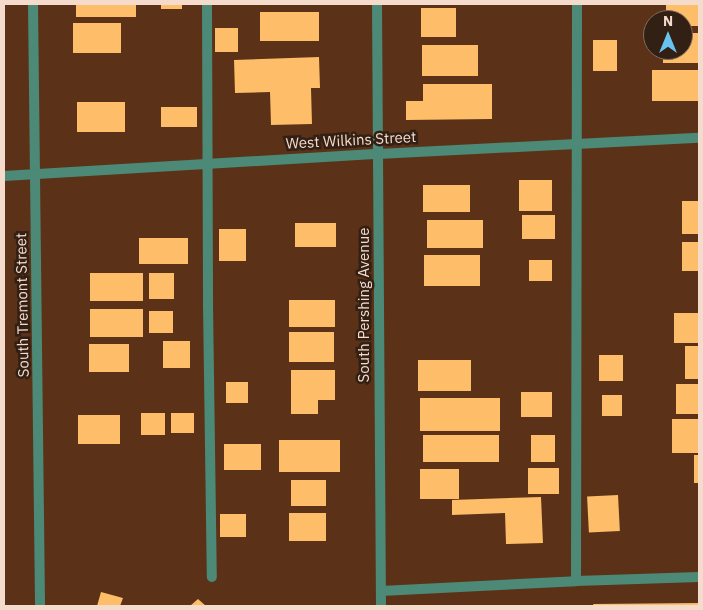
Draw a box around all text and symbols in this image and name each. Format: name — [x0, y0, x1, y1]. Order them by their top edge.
north arrow — [643, 10, 693, 60]
text: N — [663, 12, 673, 30]
street label: West Wilkins Street — [285, 128, 417, 152]
street label: South Pershing Avenue — [355, 227, 373, 383]
street label: South Tremont Street — [12, 233, 32, 377]

